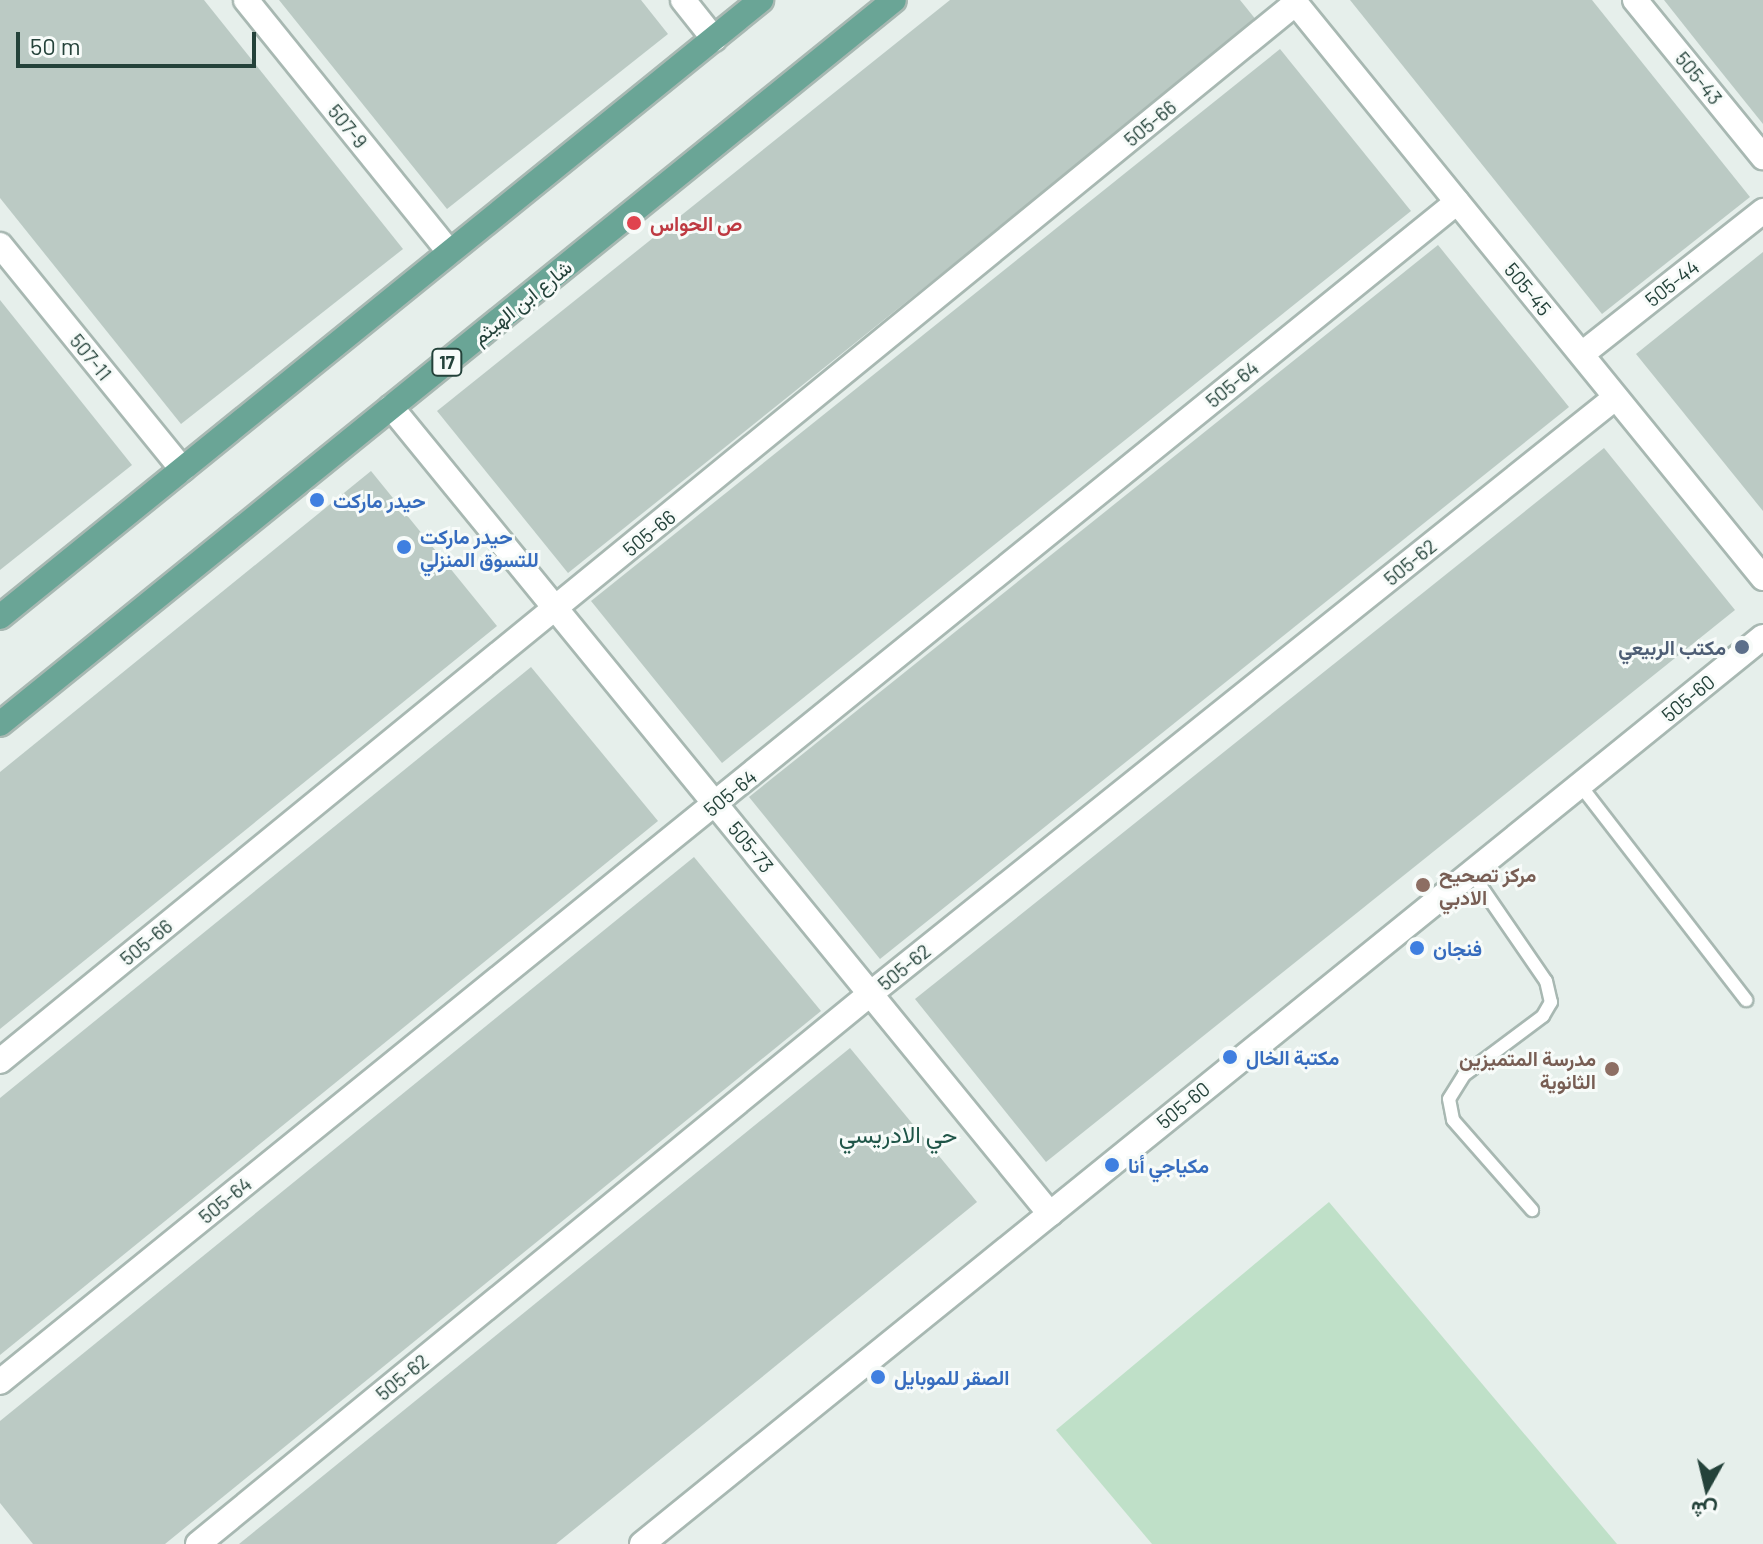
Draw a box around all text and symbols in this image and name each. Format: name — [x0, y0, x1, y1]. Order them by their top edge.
scale bar — [20, 16, 260, 66]
text: 50 m — [30, 31, 81, 60]
street label: 505-43 — [1670, 47, 1728, 109]
street label: 505-66 — [1119, 95, 1181, 151]
street label: 507-9 — [323, 99, 373, 153]
place label: ص الحواس — [650, 211, 742, 235]
marker: ص الحواس — [625, 214, 643, 232]
street label: شارع ابن الهيثم — [468, 255, 576, 349]
street label: 505-44 — [1640, 255, 1704, 311]
street label: 505-45 — [1499, 258, 1557, 320]
street label: 507-11 — [65, 329, 117, 385]
road number: 17 — [431, 348, 463, 376]
street label: 505-64 — [1201, 355, 1263, 413]
place label: حيدر ماركت — [333, 488, 426, 512]
marker: حيدر ماركت — [308, 491, 326, 509]
street label: 505-66 — [618, 505, 680, 561]
place label: حيدر ماركت للتسوق المنزلي — [420, 524, 539, 571]
street label: 505-62 — [1379, 534, 1441, 590]
marker: حيدر ماركت للتسوق المنزلي — [395, 538, 413, 556]
place label: مكتب الربيعي — [1618, 635, 1726, 659]
marker: مكتب الربيعي — [1733, 638, 1751, 656]
street label: 505-60 — [1657, 669, 1719, 727]
street label: 505-64 — [699, 764, 761, 822]
street label: 505-73 — [723, 817, 779, 877]
place label: مركز تصحيح الادبي — [1439, 862, 1536, 909]
marker: مركز تصحيح الادبي — [1414, 876, 1432, 894]
street label: 505-66 — [115, 914, 177, 970]
place label: فنجان — [1433, 936, 1482, 960]
street label: 505-62 — [873, 939, 935, 995]
marker: فنجان — [1408, 939, 1426, 957]
place label: مكتبة الخال — [1246, 1045, 1339, 1069]
place label: مدرسة المتميزين الثانوية — [1459, 1046, 1596, 1093]
marker: مكتبة الخال — [1221, 1048, 1239, 1066]
marker: مدرسة المتميزين الثانوية — [1603, 1060, 1621, 1078]
street label: 505-60 — [1152, 1076, 1214, 1134]
district label: حي الادريسي — [839, 1120, 957, 1148]
place label: مكياجي أنا — [1128, 1153, 1209, 1177]
marker: مكياجي أنا — [1103, 1156, 1121, 1174]
street label: 505-64 — [194, 1171, 256, 1229]
street label: 505-62 — [371, 1349, 433, 1405]
place label: الصقر للموبايل — [894, 1365, 1009, 1389]
marker: الصقر للموبايل — [869, 1368, 887, 1386]
north arrow — [1667, 1448, 1747, 1528]
text: ش — [1689, 1497, 1719, 1526]

